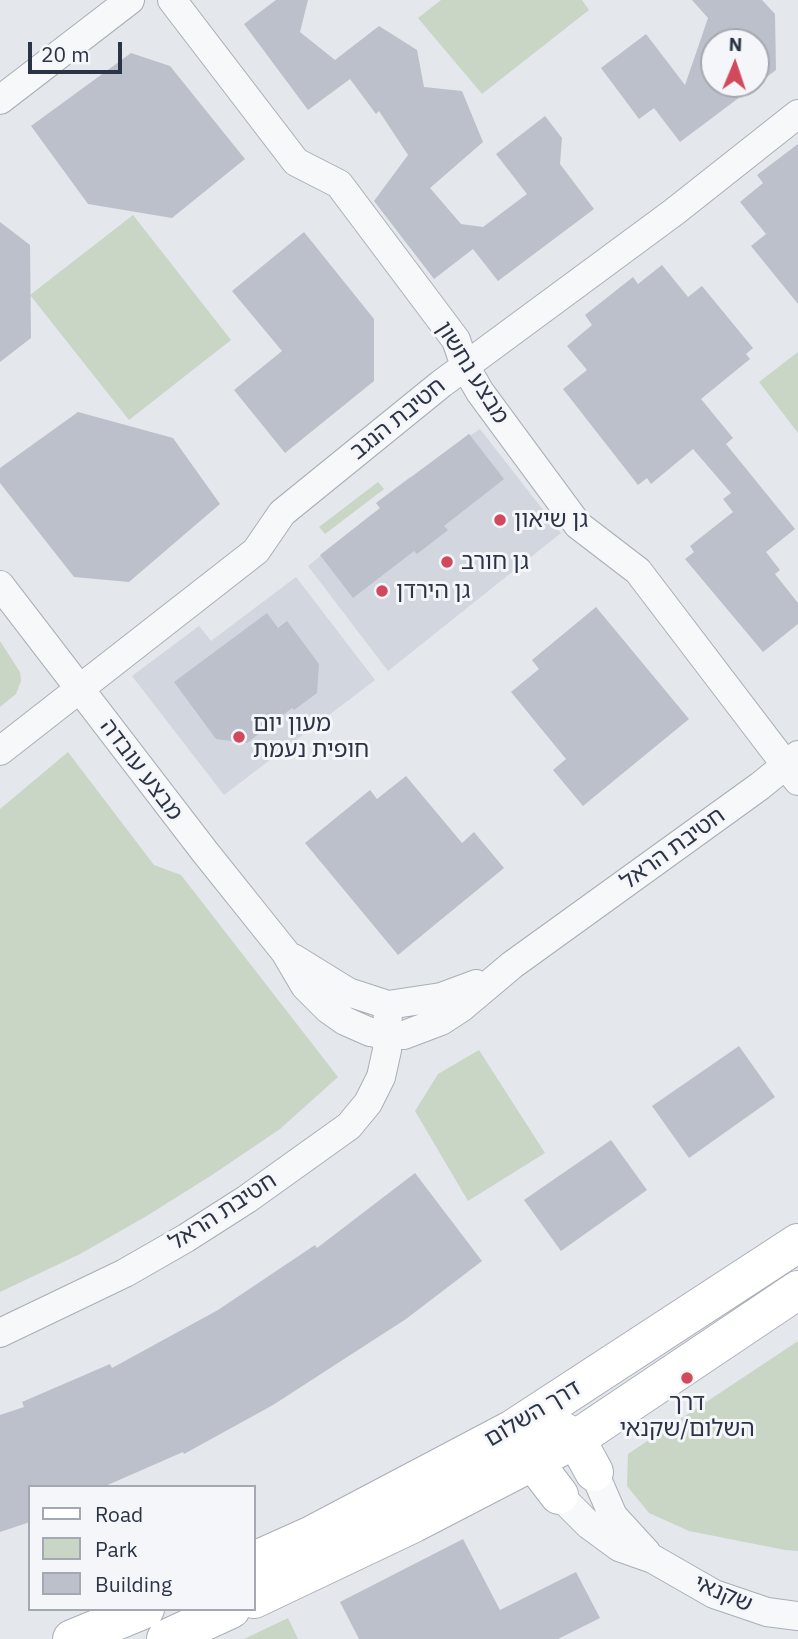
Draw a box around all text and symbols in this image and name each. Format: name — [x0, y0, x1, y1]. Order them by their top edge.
scale bar — [32, 28, 126, 72]
north arrow — [700, 28, 770, 98]
text: N — [728, 32, 743, 56]
text: 20 m — [41, 40, 90, 68]
street label: מבצע נחשון — [430, 317, 514, 429]
street label: חטיבת הנגב — [345, 372, 451, 466]
place label: גן שיאון — [514, 506, 588, 534]
marker: גן שיאון — [492, 512, 508, 528]
place label: גן חורב — [461, 548, 529, 576]
marker: גן חורב — [439, 554, 455, 570]
place label: גן הירדן — [396, 577, 470, 605]
marker: גן הירדן — [374, 583, 390, 599]
place label: מעון יום חופית נעמת — [253, 710, 369, 764]
street label: מבצע עובדה — [94, 714, 188, 826]
marker: מעון יום חופית נעמת — [231, 729, 247, 745]
street label: חטיבת הראל — [615, 802, 731, 896]
street label: חטיבת הראל — [164, 1167, 282, 1257]
marker: דרך השלום/שקנאי — [679, 1370, 695, 1386]
street label: דרך השלום — [480, 1375, 586, 1453]
place label: דרך השלום/שקנאי — [619, 1389, 755, 1443]
legend — [28, 1485, 256, 1611]
text: Road — [95, 1500, 143, 1528]
text: Park — [95, 1535, 138, 1563]
street label: שקנאי — [690, 1569, 756, 1619]
text: Building — [95, 1570, 172, 1598]

